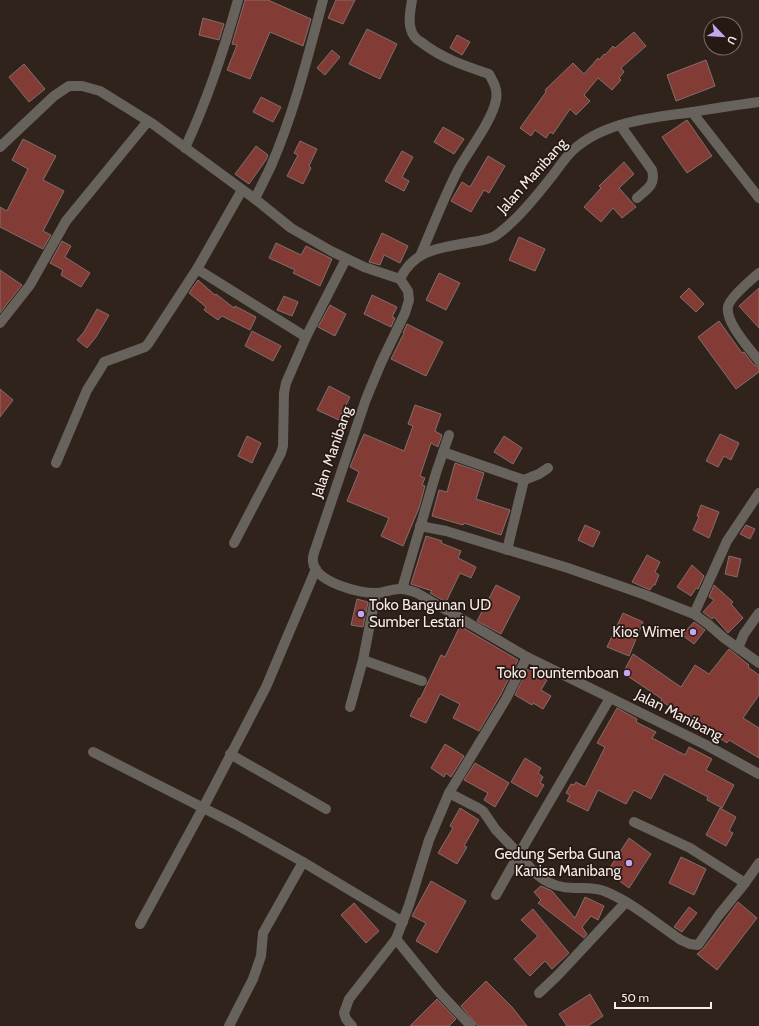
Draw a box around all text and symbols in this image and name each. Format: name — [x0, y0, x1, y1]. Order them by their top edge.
north arrow — [703, 16, 743, 56]
text: U — [724, 34, 740, 47]
street label: Jalan Manibang — [493, 134, 571, 218]
street label: Jalan Manibang — [308, 403, 356, 501]
place label: Toko Bangunan UD Sumber Lestari — [369, 596, 491, 631]
marker: Toko Bangunan UD Sumber Lestari — [356, 609, 366, 619]
place label: Kios Wimer — [612, 623, 685, 641]
marker: Kios Wimer — [688, 627, 698, 637]
place label: Toko Tountemboan — [497, 664, 619, 682]
marker: Toko Tountemboan — [622, 668, 632, 678]
street label: Jalan Manibang — [631, 685, 726, 745]
place label: Gedung Serba Guna Kanisa Manibang — [494, 845, 622, 880]
marker: Gedung Serba Guna Kanisa Manibang — [624, 858, 634, 868]
scale bar — [615, 984, 711, 1010]
text: 50 m — [621, 990, 649, 1005]

